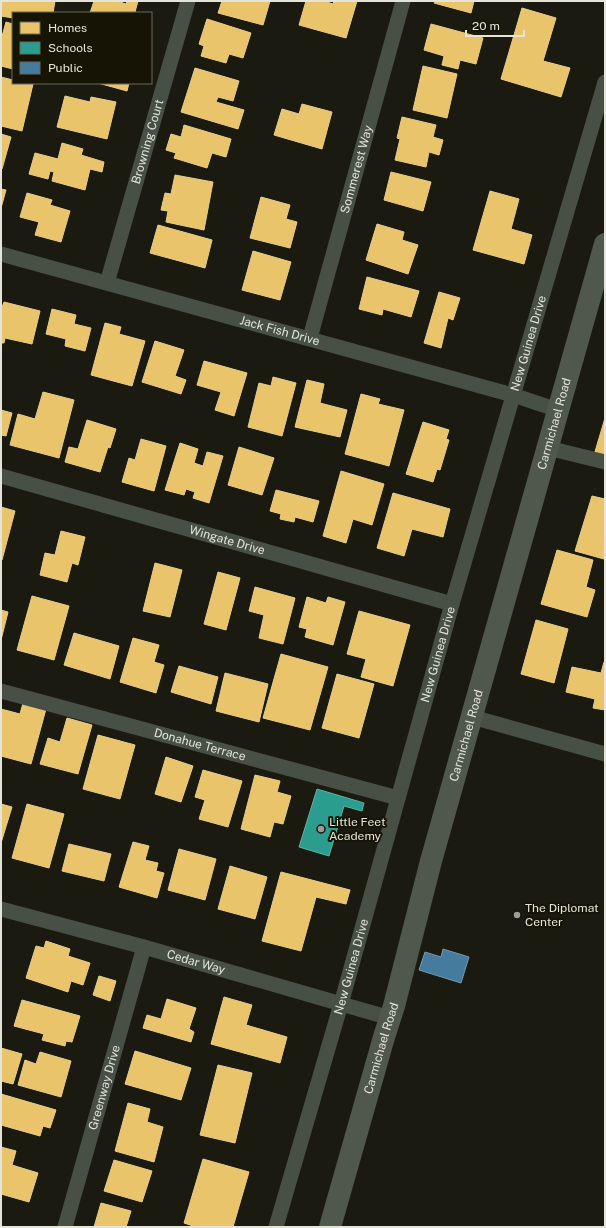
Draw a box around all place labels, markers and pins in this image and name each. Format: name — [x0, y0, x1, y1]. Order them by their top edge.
place label: Little Feet Academy — [329, 815, 386, 843]
marker: Little Feet Academy — [316, 824, 326, 834]
place label: The Diplomat Center — [525, 901, 599, 929]
marker: The Diplomat Center — [512, 910, 522, 920]

